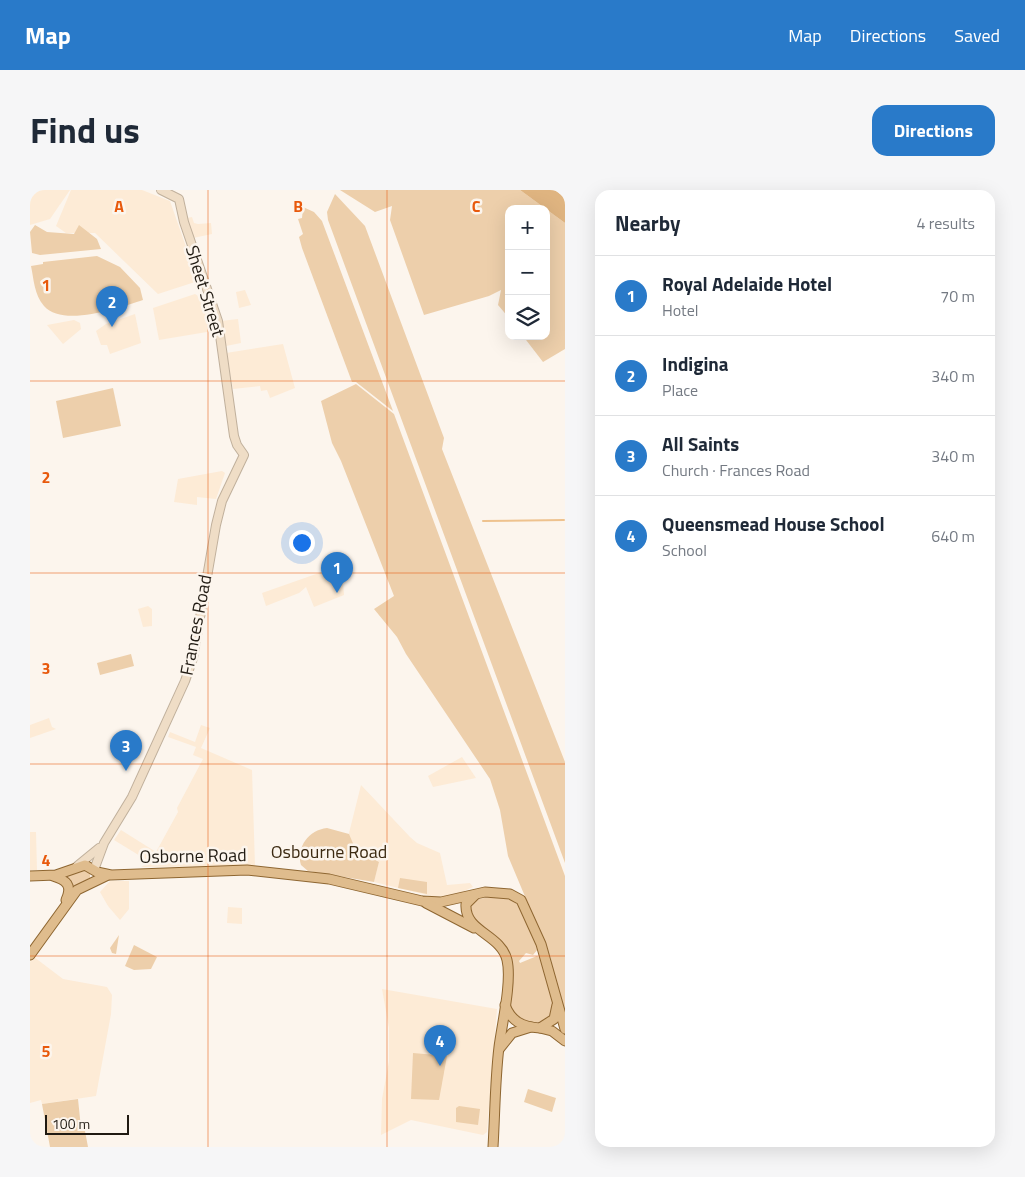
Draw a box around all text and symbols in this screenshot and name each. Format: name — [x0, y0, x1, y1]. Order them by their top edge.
text: Map — [25, 17, 71, 53]
text: Map — [788, 22, 822, 49]
text: Directions — [850, 22, 926, 49]
text: Saved — [954, 22, 1000, 49]
text: Find us — [30, 103, 140, 157]
button: Directions — [872, 105, 995, 156]
text: A — [114, 194, 124, 218]
text: B — [293, 194, 303, 218]
text: C — [472, 194, 481, 218]
map controls — [505, 205, 550, 340]
button: + — [505, 205, 550, 250]
text: Nearby — [615, 207, 680, 239]
text: 4 results — [916, 211, 975, 235]
street label: Sheet Street — [179, 242, 232, 341]
button: − — [505, 250, 550, 295]
text: Royal Adelaide Hotel — [662, 269, 832, 298]
text: 1 — [42, 273, 50, 297]
text: 1 — [627, 284, 635, 308]
text: 70 m — [940, 284, 975, 308]
pin: 2 — [96, 286, 128, 327]
button: layers — [505, 295, 550, 340]
text: Hotel — [662, 298, 699, 322]
text: Indigina — [662, 349, 729, 378]
text: 2 — [627, 364, 635, 388]
text: 340 m — [931, 364, 975, 388]
text: Place — [662, 378, 698, 402]
text: All Saints — [662, 429, 739, 458]
text: 3 — [627, 444, 635, 468]
text: 340 m — [931, 444, 975, 468]
text: Church · Frances Road — [662, 458, 810, 482]
text: 2 — [42, 465, 50, 489]
text: Queensmead House School — [662, 509, 885, 538]
text: 4 — [627, 524, 635, 548]
text: 640 m — [931, 524, 975, 548]
your location — [289, 530, 315, 556]
text: School — [662, 538, 707, 562]
pin: 1 — [321, 552, 353, 593]
street label: Frances Road — [173, 572, 219, 678]
text: 3 — [42, 656, 50, 680]
pin: 3 — [110, 730, 142, 771]
park label: Osbourne Road — [271, 838, 387, 865]
street label: Osborne Road — [139, 841, 247, 870]
text: 4 — [42, 848, 51, 872]
pin: 4 — [424, 1025, 456, 1066]
text: 5 — [42, 1039, 51, 1063]
scale bar — [45, 1112, 129, 1135]
text: 100 m — [52, 1113, 90, 1134]

